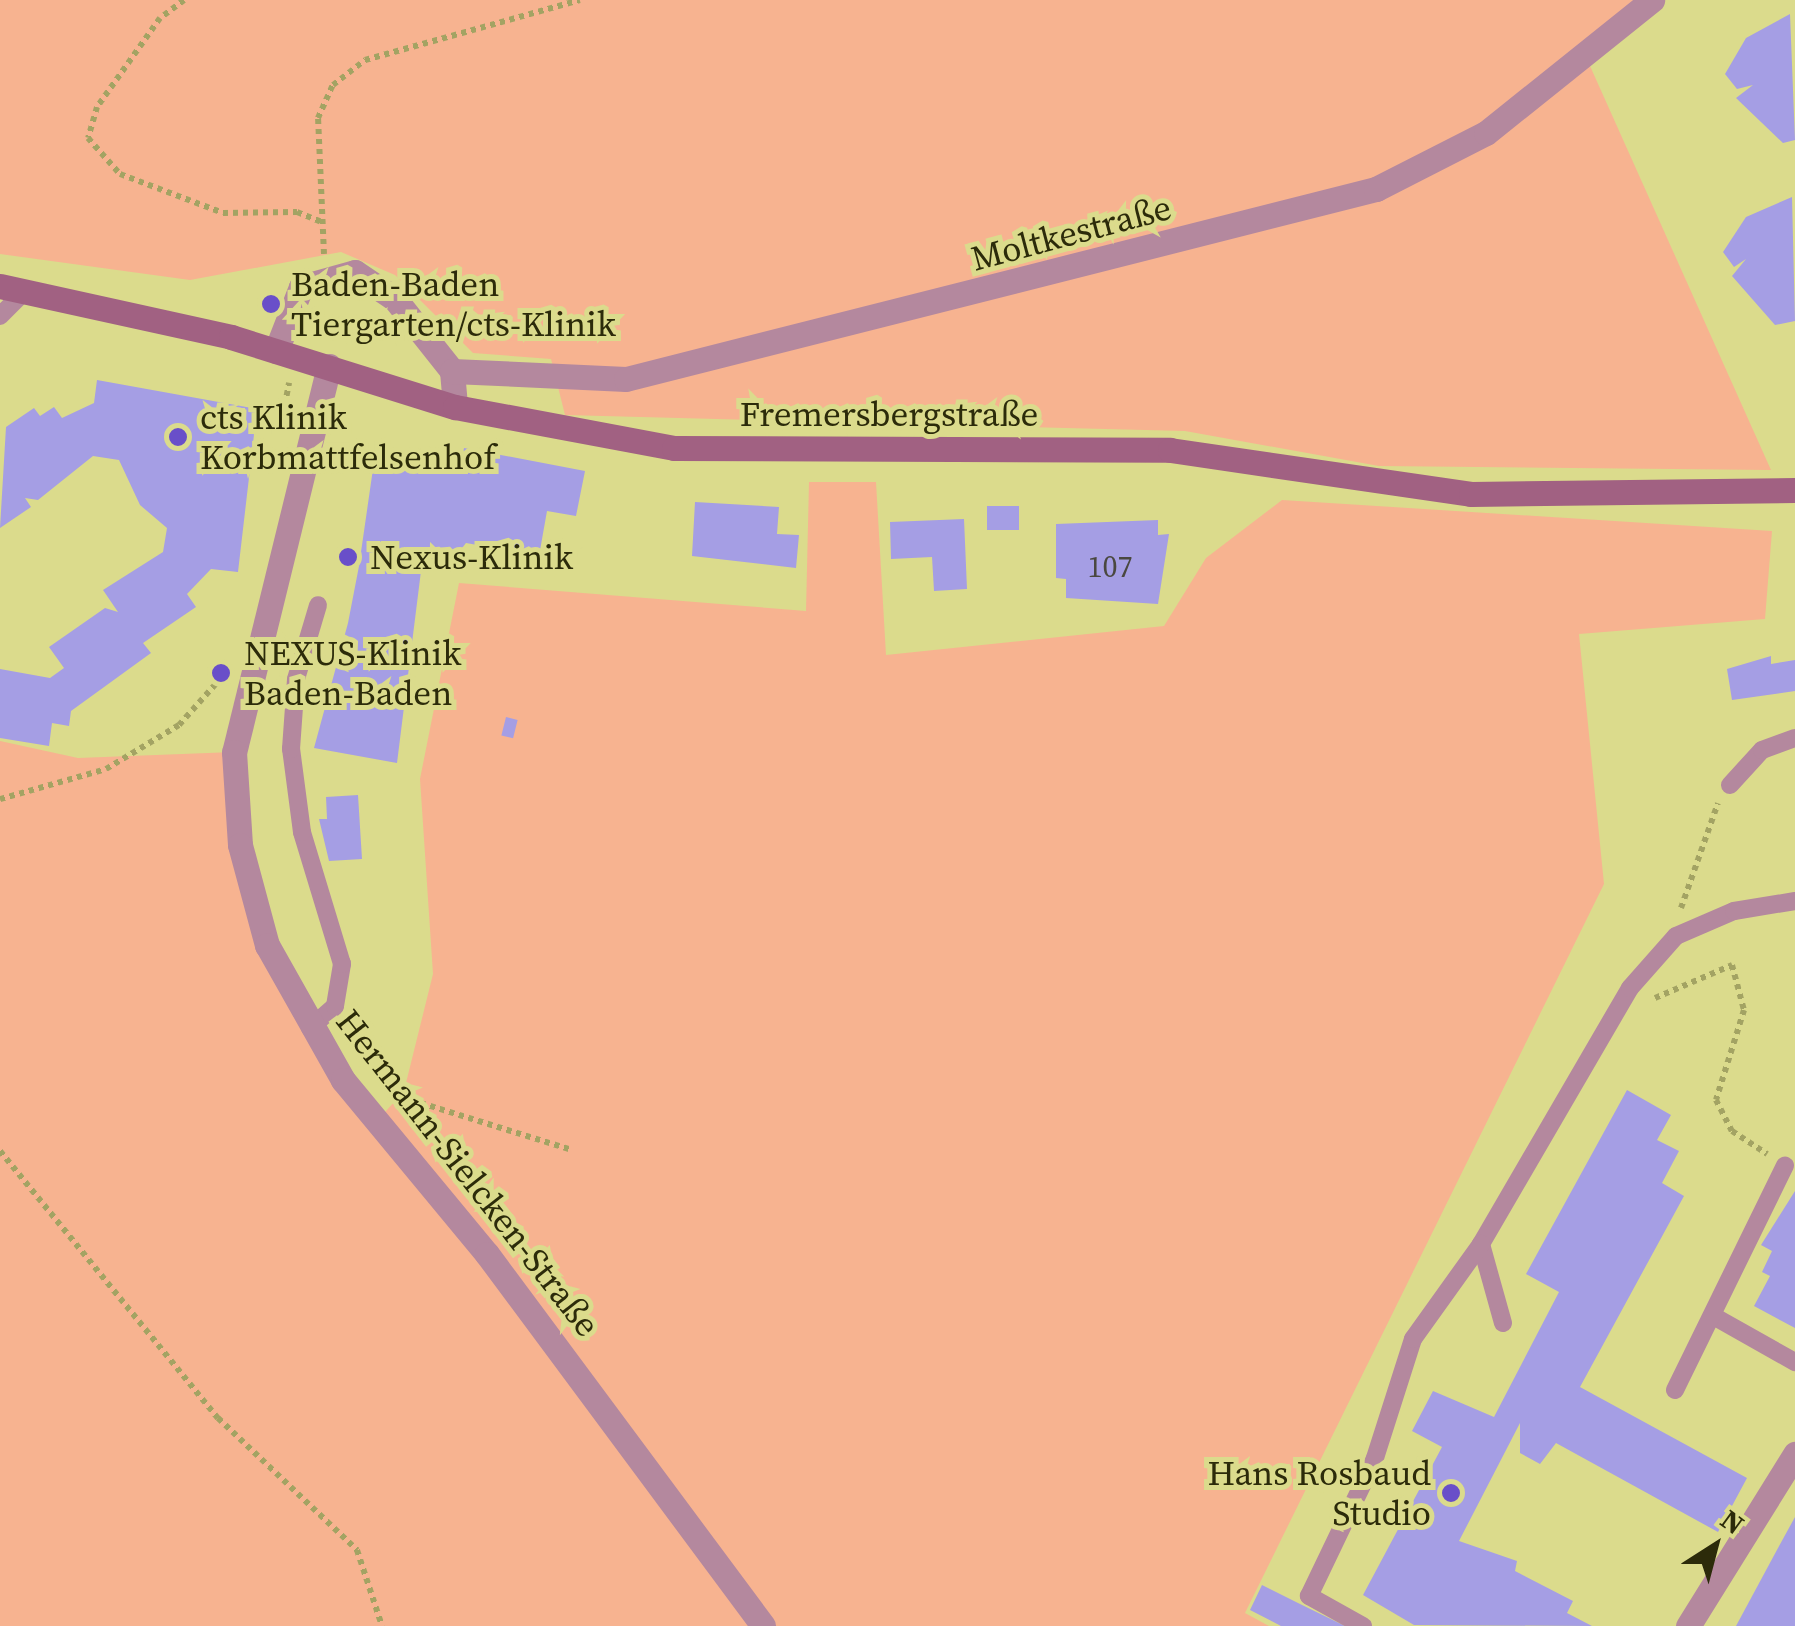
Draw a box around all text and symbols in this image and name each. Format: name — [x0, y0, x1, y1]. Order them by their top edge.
street label: Moltkestraße — [966, 186, 1176, 280]
place label: Baden-Baden Tiergarten/cts-Klinik — [291, 263, 616, 345]
marker: Baden-Baden Tiergarten/cts-Klinik — [260, 293, 282, 315]
street label: Fremersbergstraße — [740, 393, 1038, 435]
place label: cts Klinik Korbmattfelsenhof — [200, 396, 496, 478]
marker: cts Klinik Korbmattfelsenhof — [165, 424, 191, 450]
place label: Nexus-Klinik — [370, 536, 573, 578]
marker: Nexus-Klinik — [335, 544, 361, 570]
house number: 107 — [1088, 549, 1132, 585]
place label: NEXUS-Klinik Baden-Baden — [244, 632, 461, 714]
marker: NEXUS-Klinik Baden-Baden — [208, 660, 234, 686]
street label: Hermann-Sielcken-Straße — [327, 1001, 609, 1345]
place label: Hans Rosbaud Studio — [1208, 1452, 1431, 1534]
marker: Hans Rosbaud Studio — [1440, 1482, 1462, 1504]
north arrow — [1665, 1496, 1765, 1596]
text: N — [1713, 1500, 1752, 1543]

